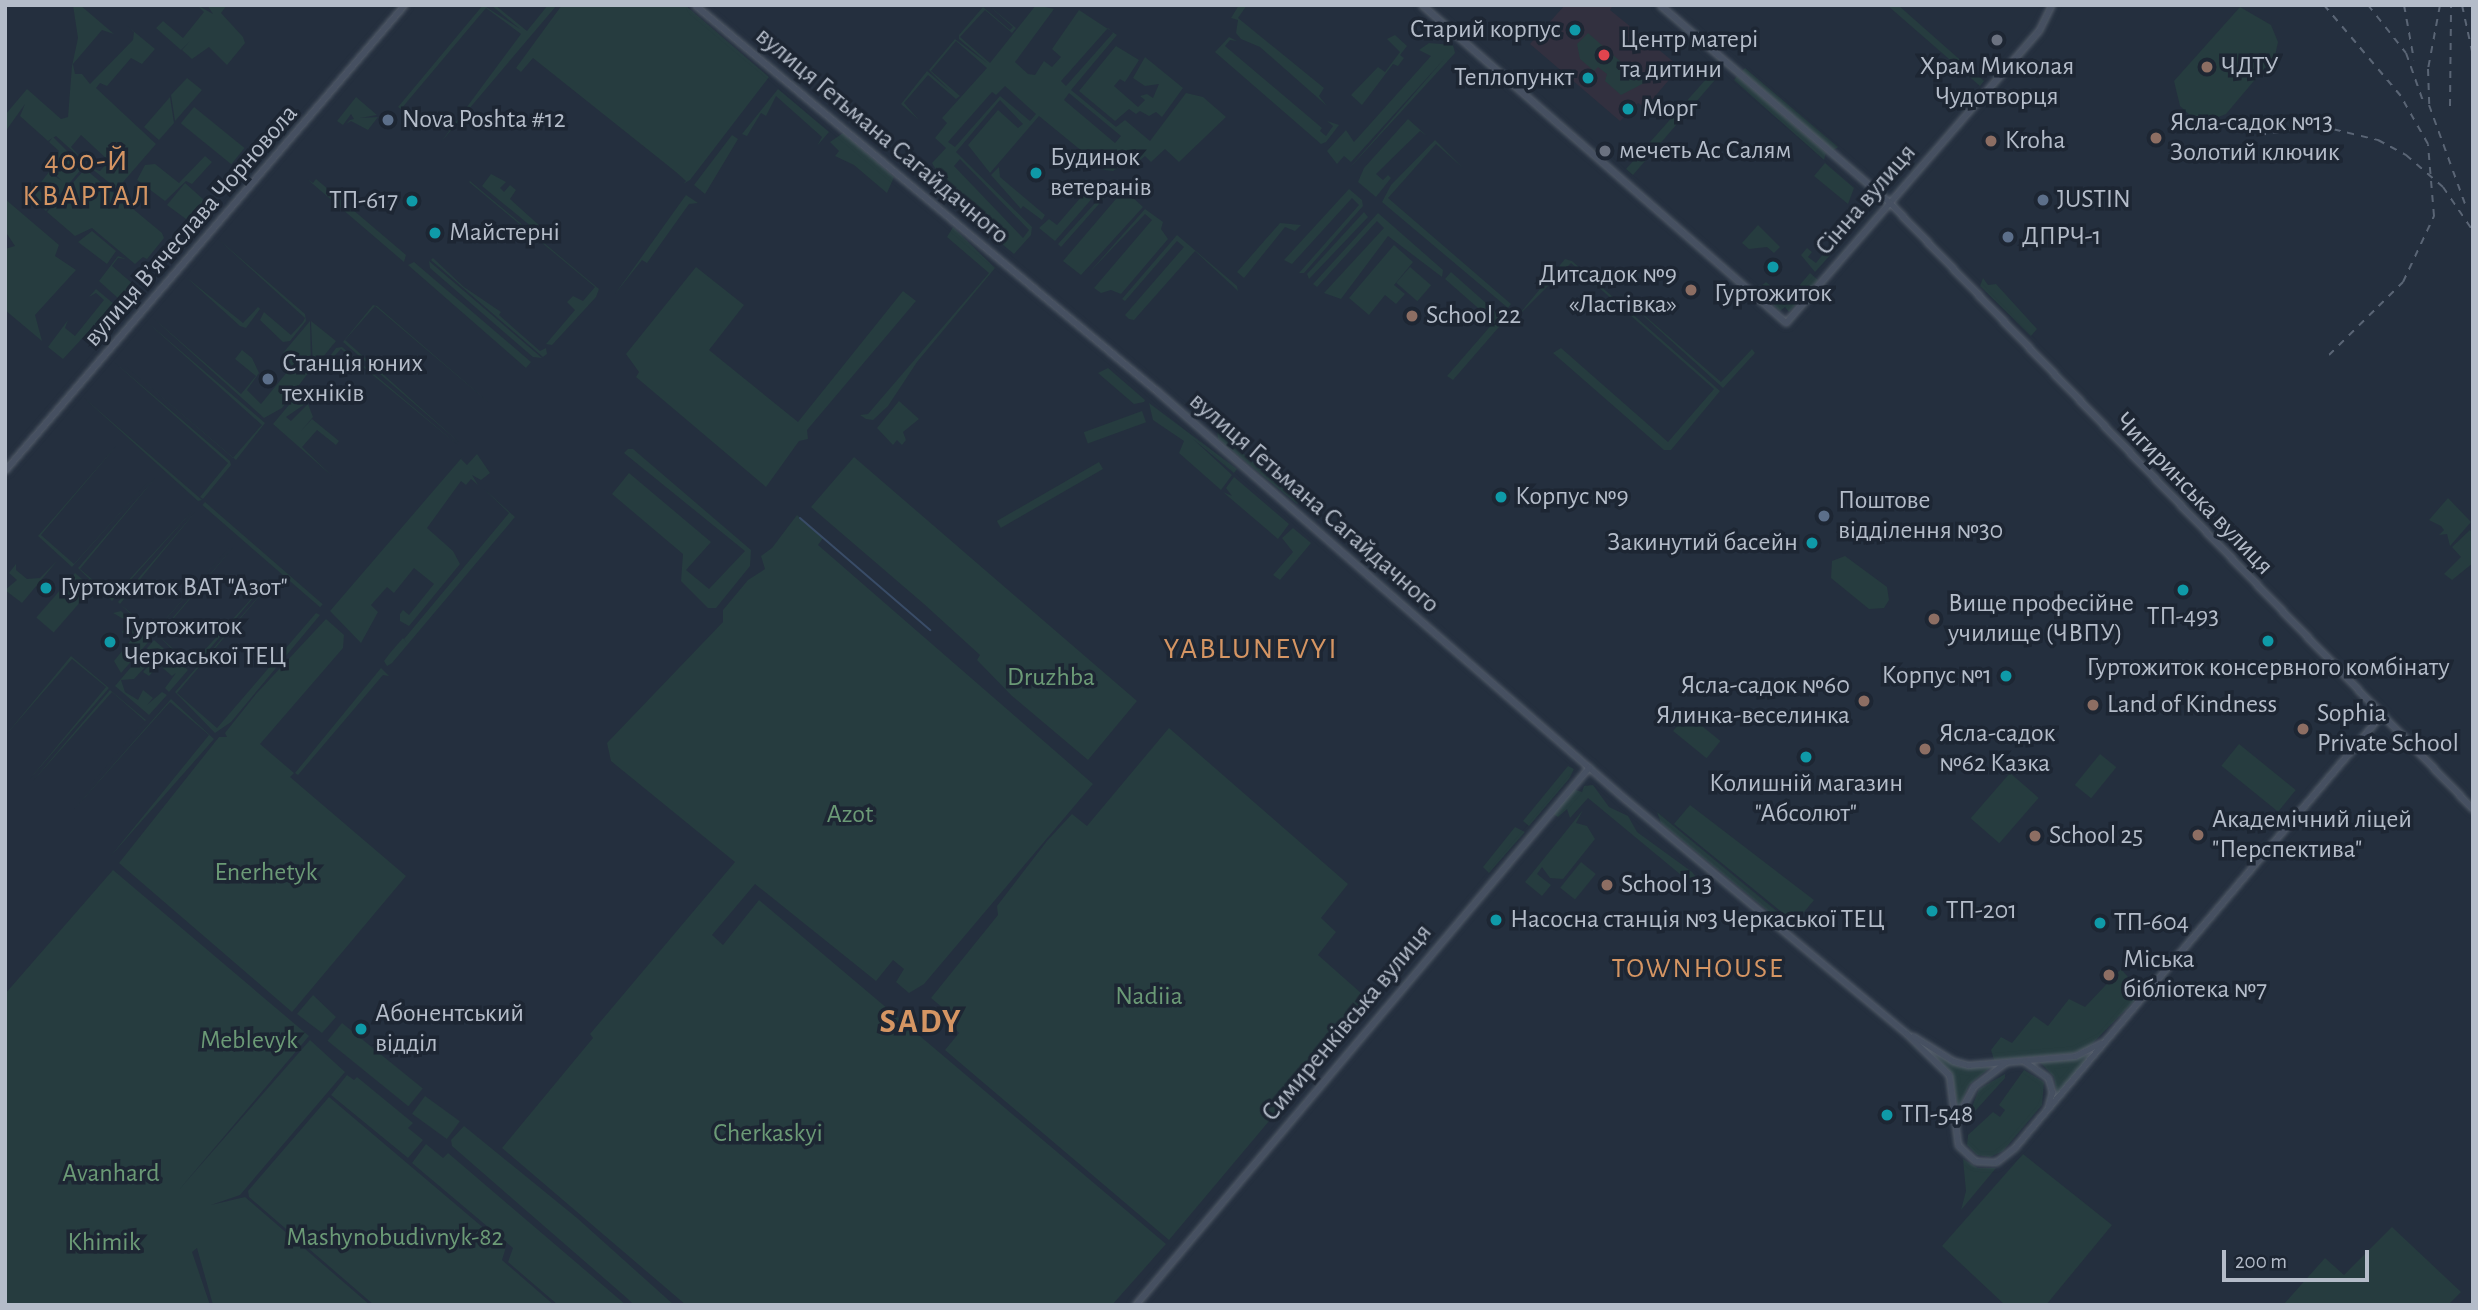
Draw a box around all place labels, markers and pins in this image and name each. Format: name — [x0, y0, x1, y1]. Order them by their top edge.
place label: Старий корпус — [1410, 14, 1561, 46]
marker: Старий корпус — [1567, 22, 1583, 38]
place label: Центр матері та дитини — [1620, 24, 1758, 86]
marker: Храм Миколая Чудотворця — [1989, 32, 2005, 48]
marker: Центр матері та дитини — [1594, 45, 1614, 65]
place label: Храм Миколая Чудотворця — [1920, 51, 2074, 112]
place label: ЧДТУ — [2221, 51, 2279, 83]
marker: ЧДТУ — [2199, 59, 2215, 75]
place label: Теплопункт — [1454, 62, 1574, 94]
marker: Теплопункт — [1580, 70, 1596, 86]
place label: Морг — [1642, 93, 1697, 125]
marker: Морг — [1620, 101, 1636, 117]
place label: Nova Poshta #12 — [402, 104, 566, 136]
place label: Ясла-садок №13 Золотий ключик — [2170, 107, 2340, 168]
marker: Nova Poshta #12 — [380, 112, 396, 128]
place label: Kroha — [2005, 125, 2066, 157]
marker: Ясла-садок №13 Золотий ключик — [2148, 130, 2164, 146]
marker: Kroha — [1983, 133, 1999, 149]
place label: мечеть Ас Салям — [1619, 135, 1791, 167]
place label: Будинок ветеранів — [1050, 142, 1152, 204]
marker: мечеть Ас Салям — [1597, 143, 1613, 159]
marker: Будинок ветеранів — [1028, 165, 1044, 181]
place label: JUSTIN — [2057, 184, 2131, 216]
place label: ТП-617 — [329, 185, 398, 217]
marker: JUSTIN — [2035, 192, 2051, 208]
marker: ТП-617 — [404, 193, 420, 209]
place label: Майстерні — [449, 217, 560, 249]
place label: ДПРЧ-1 — [2022, 221, 2101, 253]
marker: Майстерні — [427, 225, 443, 241]
marker: ДПРЧ-1 — [2000, 229, 2016, 245]
place label: Дитсадок №9 «Ластівка» — [1539, 259, 1677, 320]
marker: Гуртожиток — [1765, 259, 1781, 275]
place label: Гуртожиток — [1714, 278, 1832, 310]
marker: Дитсадок №9 «Ластівка» — [1683, 282, 1699, 298]
place label: School 22 — [1426, 300, 1521, 332]
marker: School 22 — [1404, 308, 1420, 324]
place label: Станція юних техніків — [282, 348, 423, 410]
marker: Станція юних техніків — [260, 371, 276, 387]
place label: Корпус №9 — [1515, 481, 1629, 513]
place label: Поштове відділення №30 — [1838, 485, 2003, 546]
marker: Корпус №9 — [1493, 489, 1509, 505]
marker: Поштове відділення №30 — [1816, 508, 1832, 524]
place label: Закинутий басейн — [1607, 527, 1798, 559]
marker: Закинутий басейн — [1804, 535, 1820, 551]
place label: Гуртожиток ВАТ "Азот" — [60, 572, 288, 604]
marker: Гуртожиток ВАТ "Азот" — [38, 580, 54, 596]
marker: ТП-493 — [2175, 582, 2191, 598]
place label: Вище професійне училище (ЧВПУ) — [1948, 588, 2134, 650]
place label: ТП-493 — [2147, 601, 2219, 633]
place label: Гуртожиток Черкаської ТЕЦ — [124, 611, 286, 672]
marker: Вище професійне училище (ЧВПУ) — [1926, 611, 1942, 627]
marker: Гуртожиток консервного комбінату — [2260, 633, 2276, 649]
marker: Гуртожиток Черкаської ТЕЦ — [102, 634, 118, 650]
place label: Гуртожиток консервного комбінату — [2086, 652, 2450, 684]
place label: Корпус №1 — [1882, 660, 1992, 692]
marker: Корпус №1 — [1998, 668, 2014, 684]
place label: Ясла-садок №60 Ялинка-веселинка — [1656, 670, 1850, 732]
place label: Land of Kindness — [2107, 689, 2277, 721]
marker: Ясла-садок №60 Ялинка-веселинка — [1856, 693, 1872, 709]
marker: Land of Kindness — [2085, 697, 2101, 713]
place label: Sophia Private School — [2317, 698, 2459, 760]
place label: Ясла-садок №62 Казка — [1939, 718, 2055, 780]
marker: Sophia Private School — [2295, 721, 2311, 737]
marker: Ясла-садок №62 Казка — [1917, 741, 1933, 757]
marker: Колишній магазин "Абсолют" — [1798, 749, 1814, 765]
place label: Колишній магазин "Абсолют" — [1709, 768, 1903, 830]
place label: Академічний ліцей "Перспектива" — [2212, 804, 2412, 866]
place label: School 25 — [2049, 820, 2143, 852]
marker: Академічний ліцей "Перспектива" — [2190, 827, 2206, 843]
marker: School 25 — [2027, 828, 2043, 844]
place label: School 13 — [1621, 869, 1712, 901]
marker: School 13 — [1599, 877, 1615, 893]
place label: ТП-201 — [1946, 895, 2017, 927]
marker: ТП-201 — [1924, 903, 1940, 919]
place label: Насосна станція №3 Черкаської ТЕЦ — [1510, 904, 1885, 936]
place label: ТП-604 — [2114, 907, 2189, 939]
marker: Насосна станція №3 Черкаської ТЕЦ — [1488, 912, 1504, 928]
marker: ТП-604 — [2092, 915, 2108, 931]
place label: Міська бібліотека №7 — [2123, 944, 2267, 1006]
marker: Міська бібліотека №7 — [2101, 967, 2117, 983]
place label: Абонентський відділ — [375, 998, 524, 1060]
marker: Абонентський відділ — [353, 1021, 369, 1037]
place label: ТП-548 — [1901, 1099, 1973, 1131]
marker: ТП-548 — [1879, 1107, 1895, 1123]

